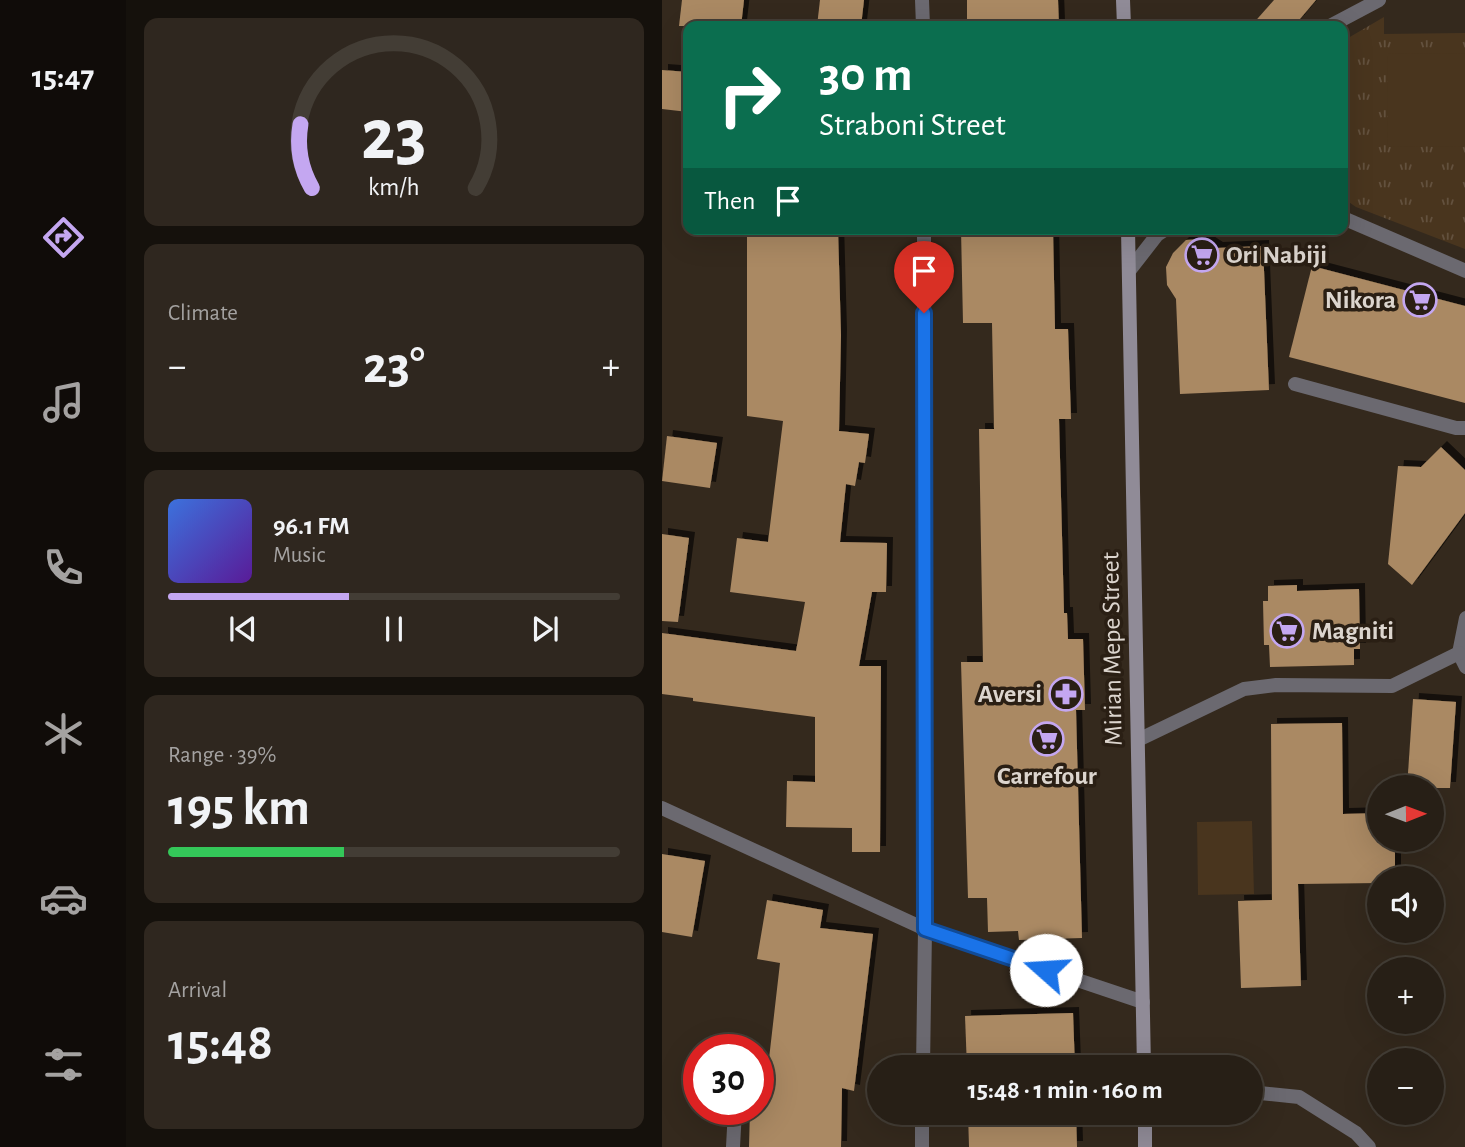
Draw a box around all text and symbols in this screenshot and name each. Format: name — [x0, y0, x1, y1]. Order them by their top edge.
icon: right — [704, 49, 795, 140]
text: 30 m — [819, 51, 913, 100]
text: 15:47 — [32, 61, 94, 93]
text: 23 — [361, 100, 427, 173]
text: Straboni Street — [819, 109, 1006, 141]
text: km/h — [368, 175, 420, 200]
icon: arrive — [769, 182, 807, 220]
text: Then — [704, 188, 755, 214]
icon: directions — [39, 213, 88, 262]
supermarket icon: Ori Nabiji — [1183, 236, 1221, 274]
pin — [894, 241, 954, 313]
place label: Ori Nabiji — [1226, 242, 1327, 268]
icon: arrive — [905, 252, 943, 290]
supermarket icon: Nikora — [1401, 281, 1439, 319]
place label: Nikora — [1325, 287, 1396, 313]
text: Climate — [168, 302, 238, 325]
text: 23° — [363, 340, 425, 392]
text: − — [168, 348, 186, 386]
text: + — [602, 348, 620, 386]
icon: music — [39, 378, 88, 427]
text: 96.1 FM — [273, 513, 350, 539]
icon: phone — [39, 543, 88, 592]
text: Music — [273, 544, 325, 567]
street label: Mirian Mepe Street — [1097, 552, 1127, 746]
icon: previous — [224, 610, 262, 648]
icon: pause — [375, 610, 413, 648]
icon: next — [526, 610, 564, 648]
supermarket icon: Magniti — [1268, 612, 1306, 650]
place label: Magniti — [1312, 618, 1394, 644]
pharmacy icon: Aversi — [1047, 675, 1085, 713]
place label: Aversi — [978, 681, 1042, 707]
icon: climate — [39, 709, 88, 758]
supermarket icon: Carrefour — [1028, 720, 1066, 758]
text: Range · 39% — [168, 744, 276, 767]
place label: Carrefour — [997, 763, 1097, 789]
north arrow — [1367, 775, 1444, 852]
map controls — [1367, 775, 1444, 1125]
text: 195 km — [168, 782, 310, 834]
button: sound — [1367, 866, 1444, 943]
icon: car — [39, 874, 88, 923]
position arrow — [1009, 933, 1083, 1007]
button: + — [1367, 957, 1444, 1034]
text: Arrival — [168, 979, 227, 1002]
text: 15:48 — [168, 1017, 273, 1069]
speed limit sign: 30 — [683, 1034, 774, 1125]
icon: filters — [39, 1040, 88, 1089]
button: − — [1367, 1048, 1444, 1125]
text: 15:48 · 1 min · 160 m — [967, 1077, 1163, 1103]

